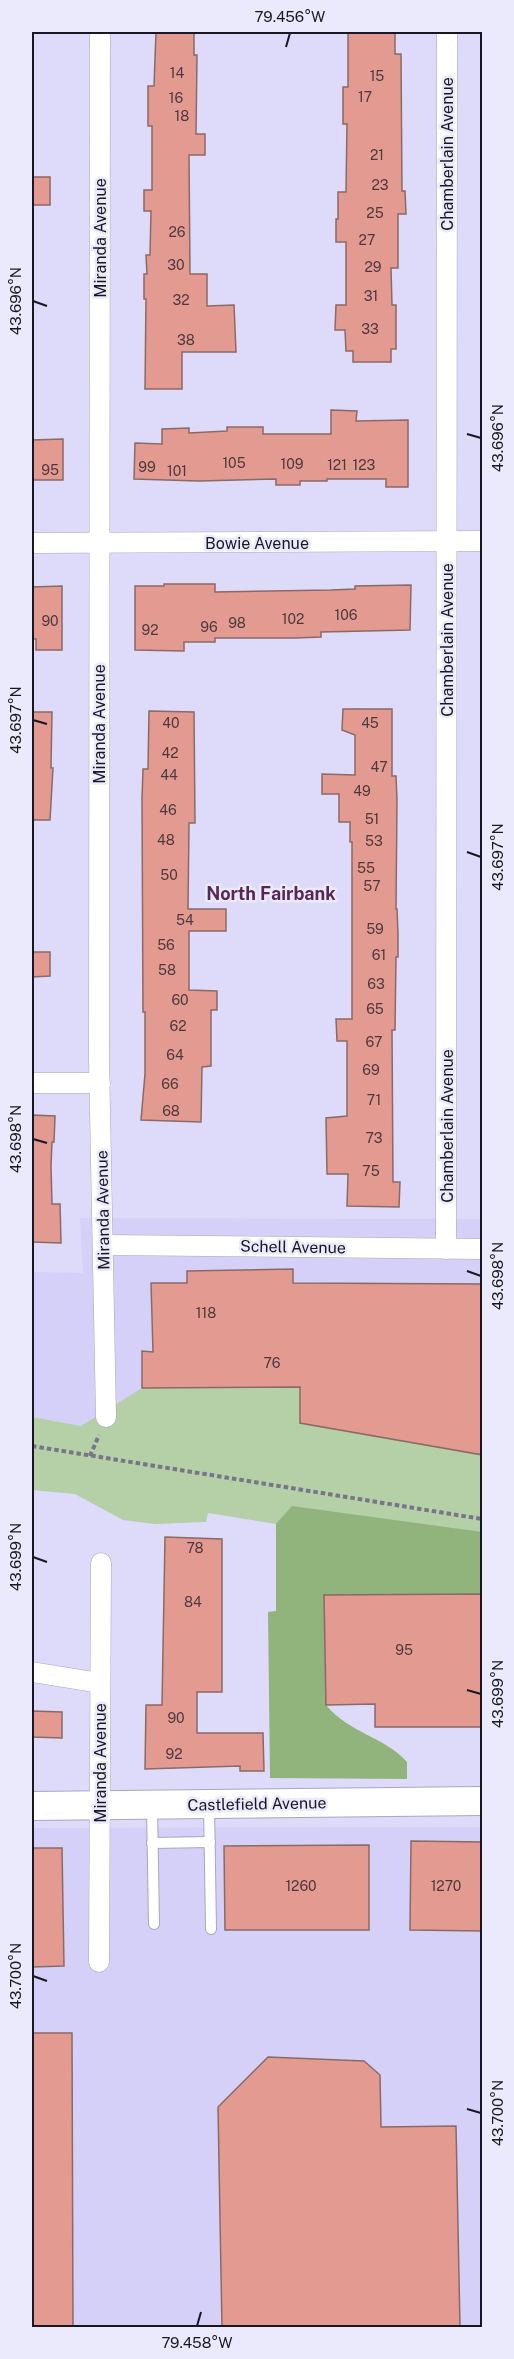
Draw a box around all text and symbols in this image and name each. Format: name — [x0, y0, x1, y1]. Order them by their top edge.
text: 79.456°W — [255, 8, 325, 25]
house number: 14 — [170, 65, 184, 81]
house number: 15 — [370, 68, 384, 84]
street label: Chamberlain Avenue — [438, 77, 457, 231]
house number: 17 — [358, 89, 372, 105]
house number: 16 — [169, 90, 183, 106]
house number: 18 — [175, 108, 189, 124]
house number: 21 — [370, 147, 384, 163]
house number: 23 — [371, 177, 389, 193]
street label: Miranda Avenue — [91, 178, 110, 298]
house number: 25 — [366, 205, 384, 221]
house number: 26 — [168, 224, 186, 240]
house number: 27 — [359, 232, 375, 248]
house number: 30 — [167, 257, 185, 273]
house number: 29 — [364, 259, 382, 275]
text: 43.696°N — [7, 267, 24, 335]
house number: 31 — [364, 288, 378, 304]
house number: 32 — [172, 292, 190, 308]
house number: 33 — [361, 321, 379, 337]
house number: 38 — [177, 332, 195, 348]
text: 43.696°N — [489, 404, 506, 472]
house number: 105 — [222, 455, 246, 471]
house number: 109 — [281, 456, 304, 472]
house number: 121 — [327, 457, 347, 473]
house number: 123 — [353, 457, 376, 473]
house number: 99 — [138, 459, 156, 475]
house number: 95 — [41, 462, 59, 478]
house number: 101 — [167, 463, 187, 479]
street label: Bowie Avenue — [205, 534, 309, 553]
street label: Chamberlain Avenue — [438, 563, 457, 717]
house number: 106 — [335, 607, 358, 623]
house number: 102 — [282, 611, 304, 627]
house number: 90 — [41, 613, 59, 629]
house number: 98 — [228, 615, 246, 631]
house number: 96 — [200, 619, 218, 635]
house number: 92 — [141, 622, 159, 638]
street label: Miranda Avenue — [90, 664, 109, 784]
text: 43.697°N — [7, 686, 24, 754]
house number: 40 — [162, 715, 180, 731]
house number: 45 — [361, 715, 379, 731]
house number: 42 — [161, 745, 179, 761]
house number: 47 — [370, 759, 388, 775]
house number: 44 — [160, 767, 178, 783]
house number: 49 — [353, 783, 371, 799]
house number: 46 — [159, 802, 177, 818]
house number: 51 — [365, 811, 379, 827]
text: 43.697°N — [489, 823, 506, 891]
house number: 48 — [157, 832, 175, 848]
house number: 53 — [365, 833, 383, 849]
house number: 55 — [357, 860, 375, 876]
house number: 50 — [160, 867, 178, 883]
house number: 57 — [363, 878, 381, 894]
district label: North Fairbank — [206, 883, 336, 904]
house number: 54 — [176, 912, 194, 928]
house number: 59 — [366, 921, 384, 937]
house number: 56 — [157, 937, 175, 953]
house number: 61 — [372, 947, 386, 963]
house number: 58 — [158, 962, 176, 978]
house number: 63 — [367, 976, 385, 992]
house number: 60 — [171, 992, 189, 1008]
house number: 65 — [366, 1001, 384, 1017]
house number: 62 — [169, 1018, 187, 1034]
house number: 67 — [366, 1034, 382, 1050]
house number: 64 — [166, 1047, 184, 1063]
street label: Chamberlain Avenue — [438, 1049, 457, 1203]
house number: 69 — [362, 1062, 380, 1078]
house number: 66 — [161, 1076, 179, 1092]
house number: 71 — [367, 1092, 381, 1108]
house number: 68 — [162, 1103, 180, 1119]
text: 43.698°N — [7, 1105, 24, 1173]
house number: 73 — [366, 1130, 383, 1146]
street label: Miranda Avenue — [92, 1150, 114, 1270]
house number: 75 — [362, 1163, 380, 1179]
street label: Schell Avenue — [240, 1237, 346, 1257]
text: 43.698°N — [489, 1242, 506, 1310]
house number: 118 — [196, 1305, 216, 1321]
house number: 76 — [264, 1355, 281, 1371]
text: 43.699°N — [7, 1523, 24, 1591]
house number: 78 — [186, 1540, 204, 1556]
house number: 84 — [184, 1594, 202, 1610]
house number: 95 — [395, 1642, 413, 1658]
text: 43.699°N — [489, 1660, 506, 1728]
street label: Miranda Avenue — [91, 1703, 110, 1823]
house number: 90 — [167, 1710, 185, 1726]
house number: 92 — [165, 1746, 183, 1762]
street label: Castlefield Avenue — [187, 1793, 327, 1815]
house number: 1260 — [285, 1878, 317, 1894]
house number: 1270 — [431, 1878, 461, 1894]
text: 43.700°N — [7, 1943, 24, 2009]
text: 43.700°N — [489, 2080, 506, 2146]
text: 79.458°W — [161, 2334, 233, 2351]

